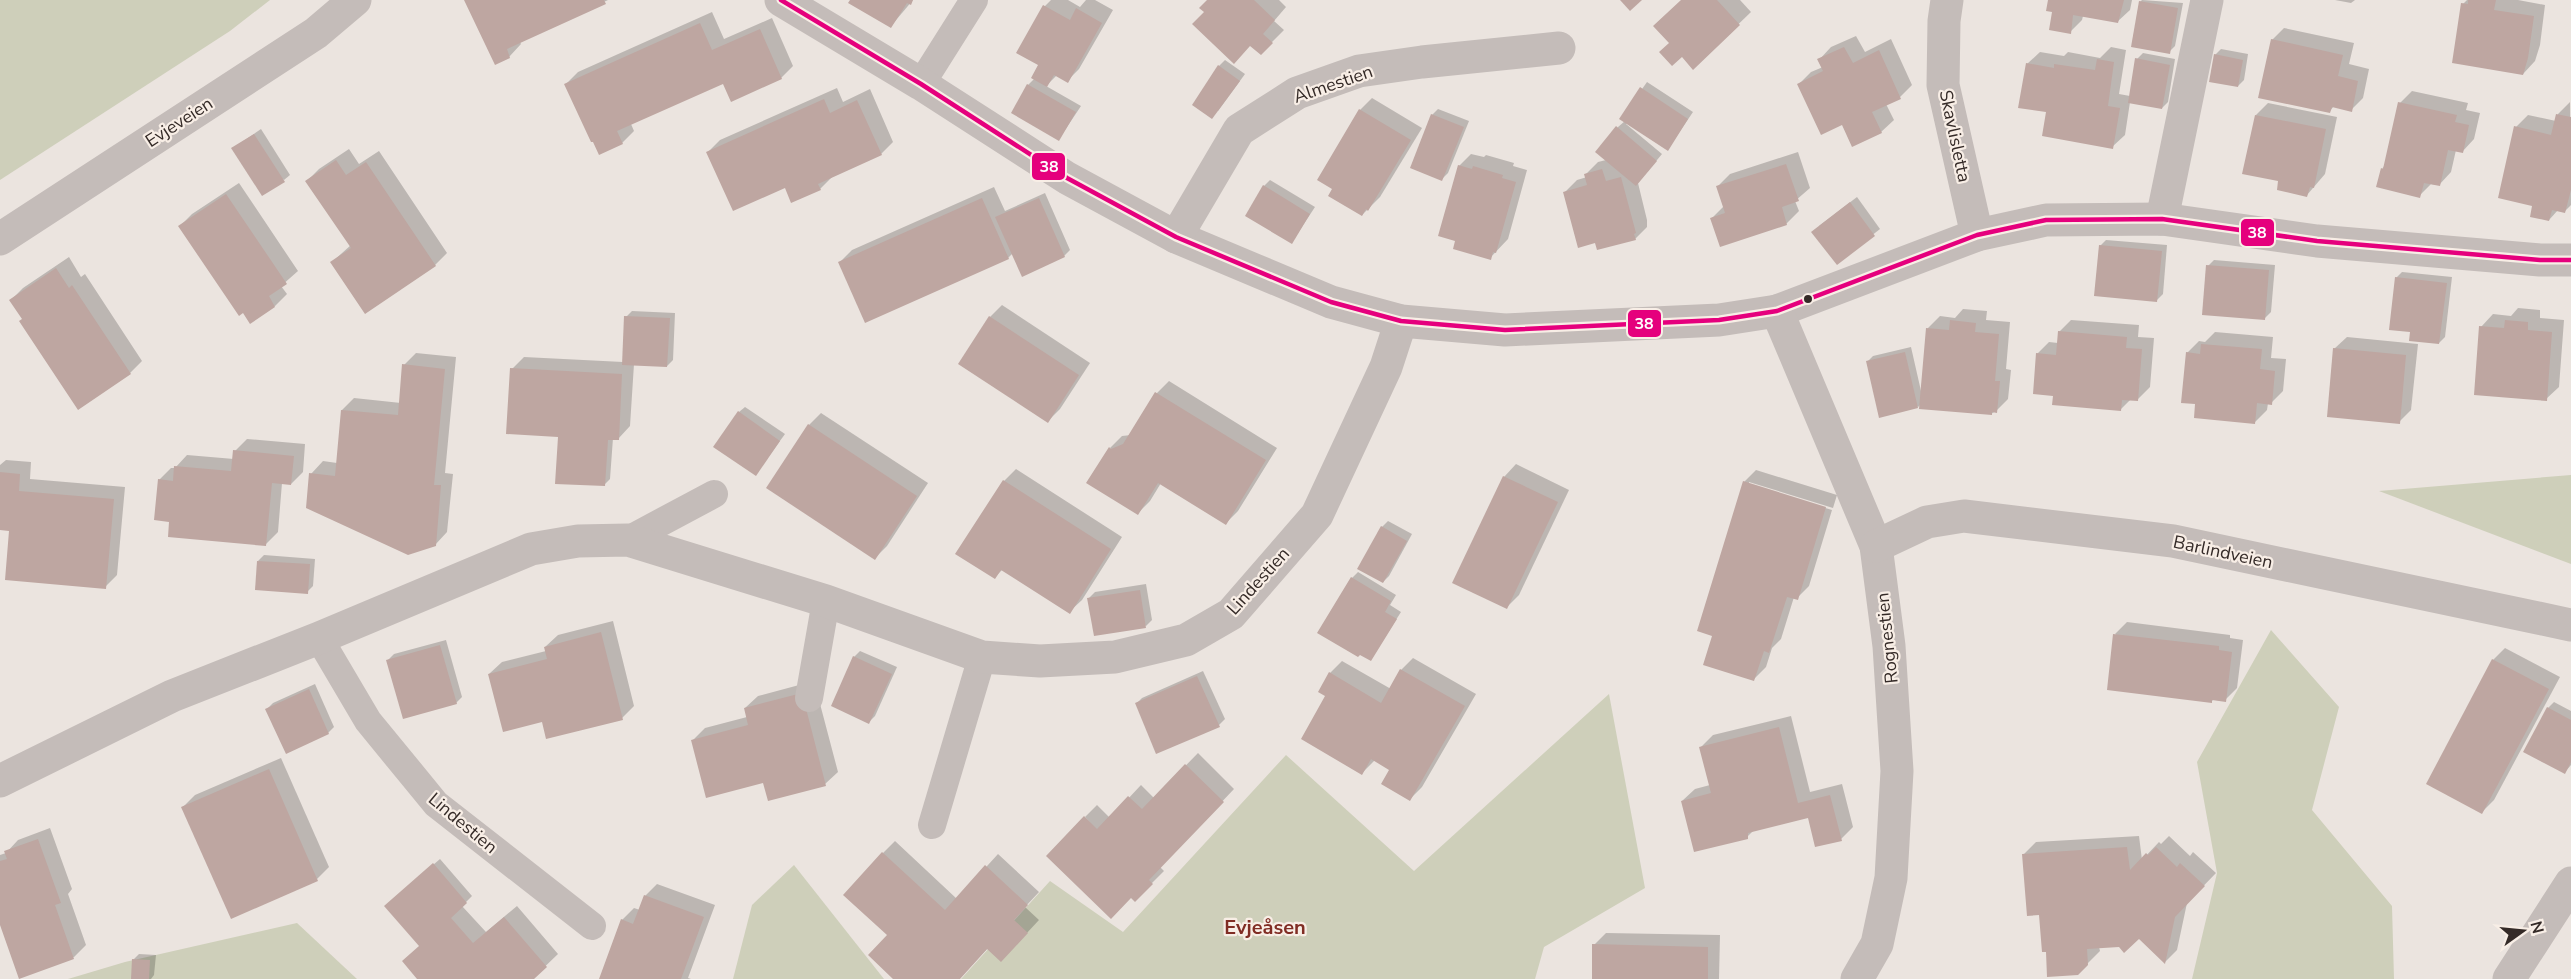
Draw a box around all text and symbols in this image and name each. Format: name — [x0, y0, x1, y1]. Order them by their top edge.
street label: Almestien — [1290, 59, 1376, 109]
street label: Skavlisletta — [1934, 88, 1976, 184]
street label: Evjeveien — [141, 91, 217, 153]
line badge: 38 — [1031, 152, 1066, 181]
text: 38 — [1039, 156, 1059, 178]
line badge: 38 — [2240, 218, 2275, 247]
text: 38 — [2247, 222, 2267, 244]
unlabelled marker — [1802, 293, 1814, 305]
line badge: 38 — [1627, 309, 1662, 338]
text: 38 — [1634, 313, 1654, 335]
street label: Barlindveien — [2171, 530, 2275, 574]
street label: Lindestien — [1221, 542, 1295, 620]
street label: Rognestien — [1870, 591, 1904, 685]
street label: Lindestien — [423, 787, 503, 859]
north arrow — [2493, 901, 2553, 961]
district label: Evjeåsen — [1224, 914, 1306, 941]
text: N — [2524, 919, 2549, 936]

